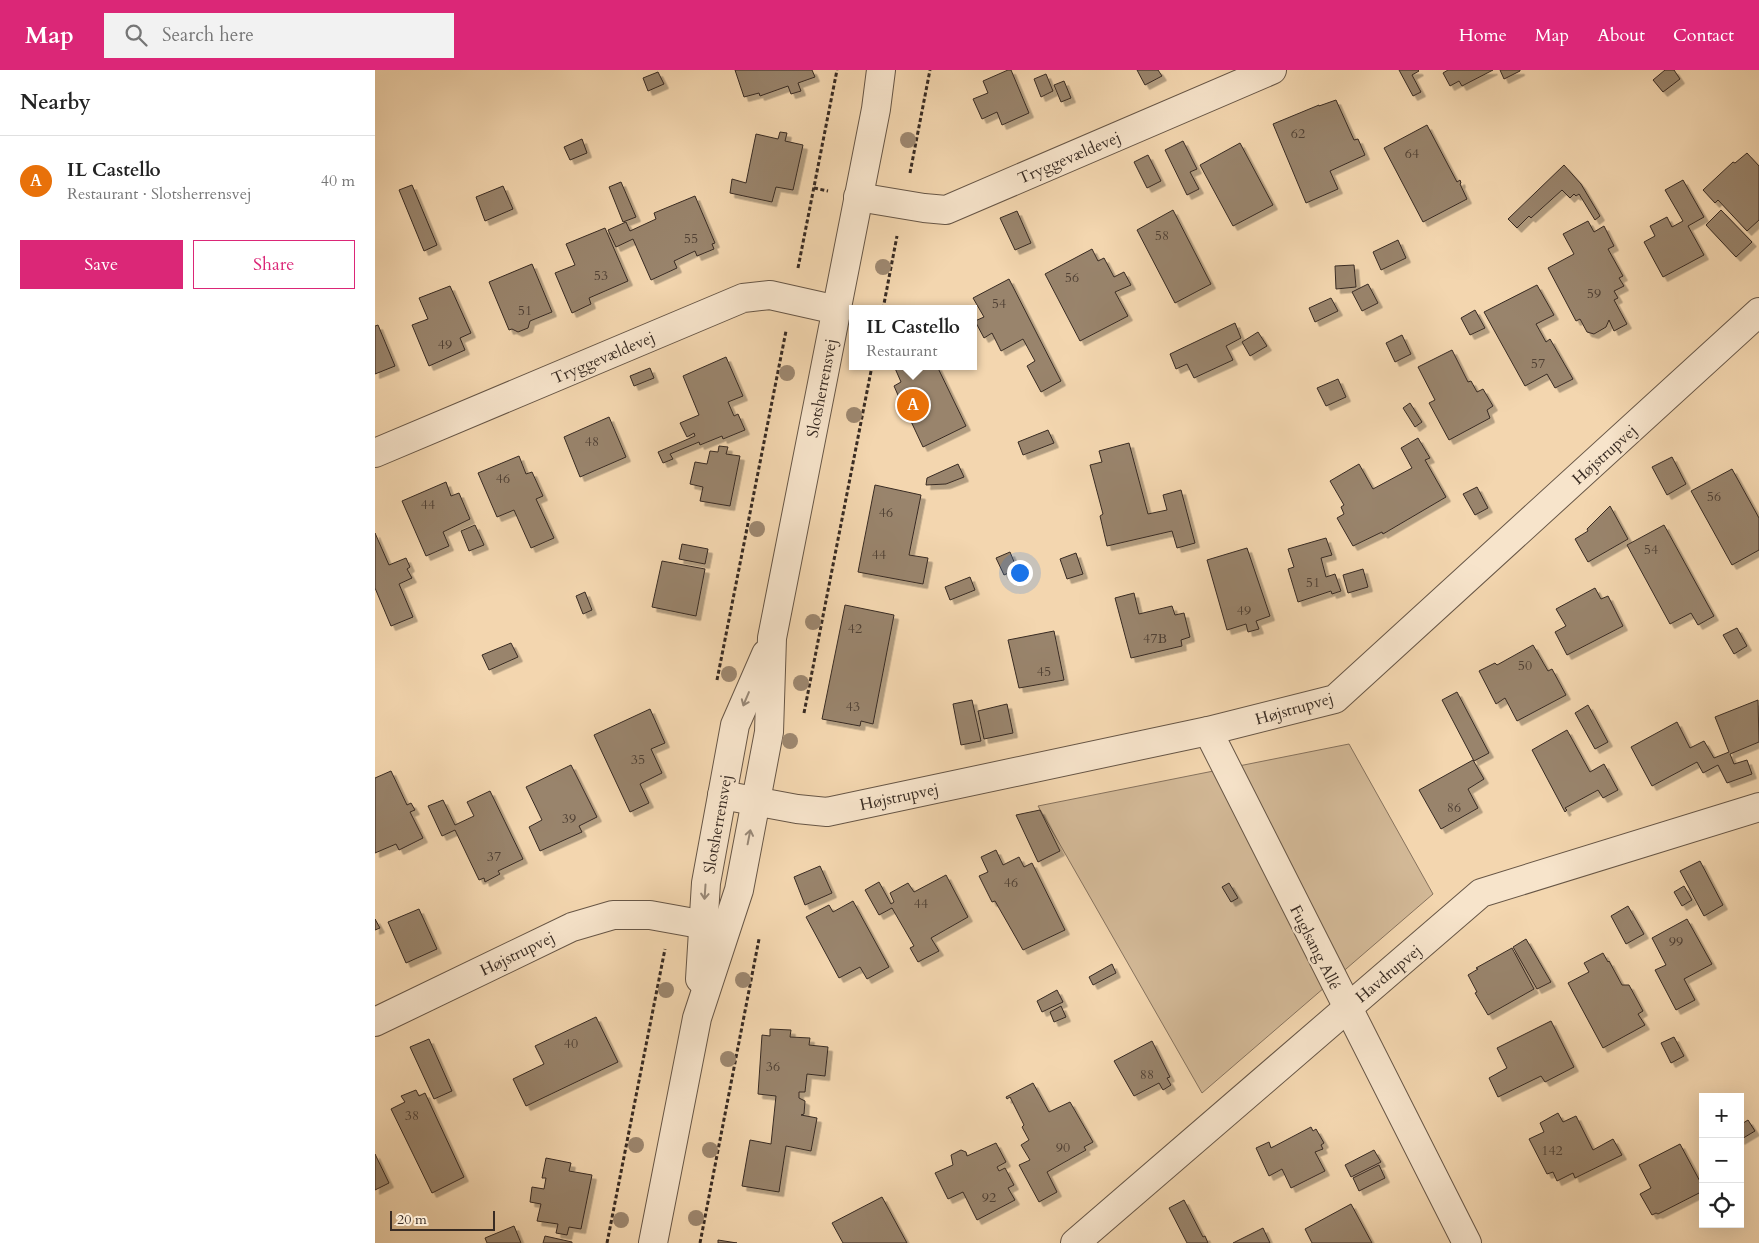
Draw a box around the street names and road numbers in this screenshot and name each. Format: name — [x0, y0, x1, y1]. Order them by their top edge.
street label: Tryggevældevej — [1015, 126, 1124, 189]
street label: Tryggevældevej — [549, 326, 658, 389]
street label: Slotsherrensvej — [802, 337, 842, 440]
street label: Højstrupvej — [1567, 420, 1642, 490]
street label: Højstrupvej — [1253, 687, 1336, 731]
street label: Slotsherrensvej — [698, 773, 738, 876]
street label: Højstrupvej — [858, 778, 941, 816]
street label: Fuglsang Allé — [1284, 901, 1346, 994]
street label: Højstrupvej — [477, 926, 558, 981]
street label: Havdrupvej — [1351, 940, 1426, 1008]

